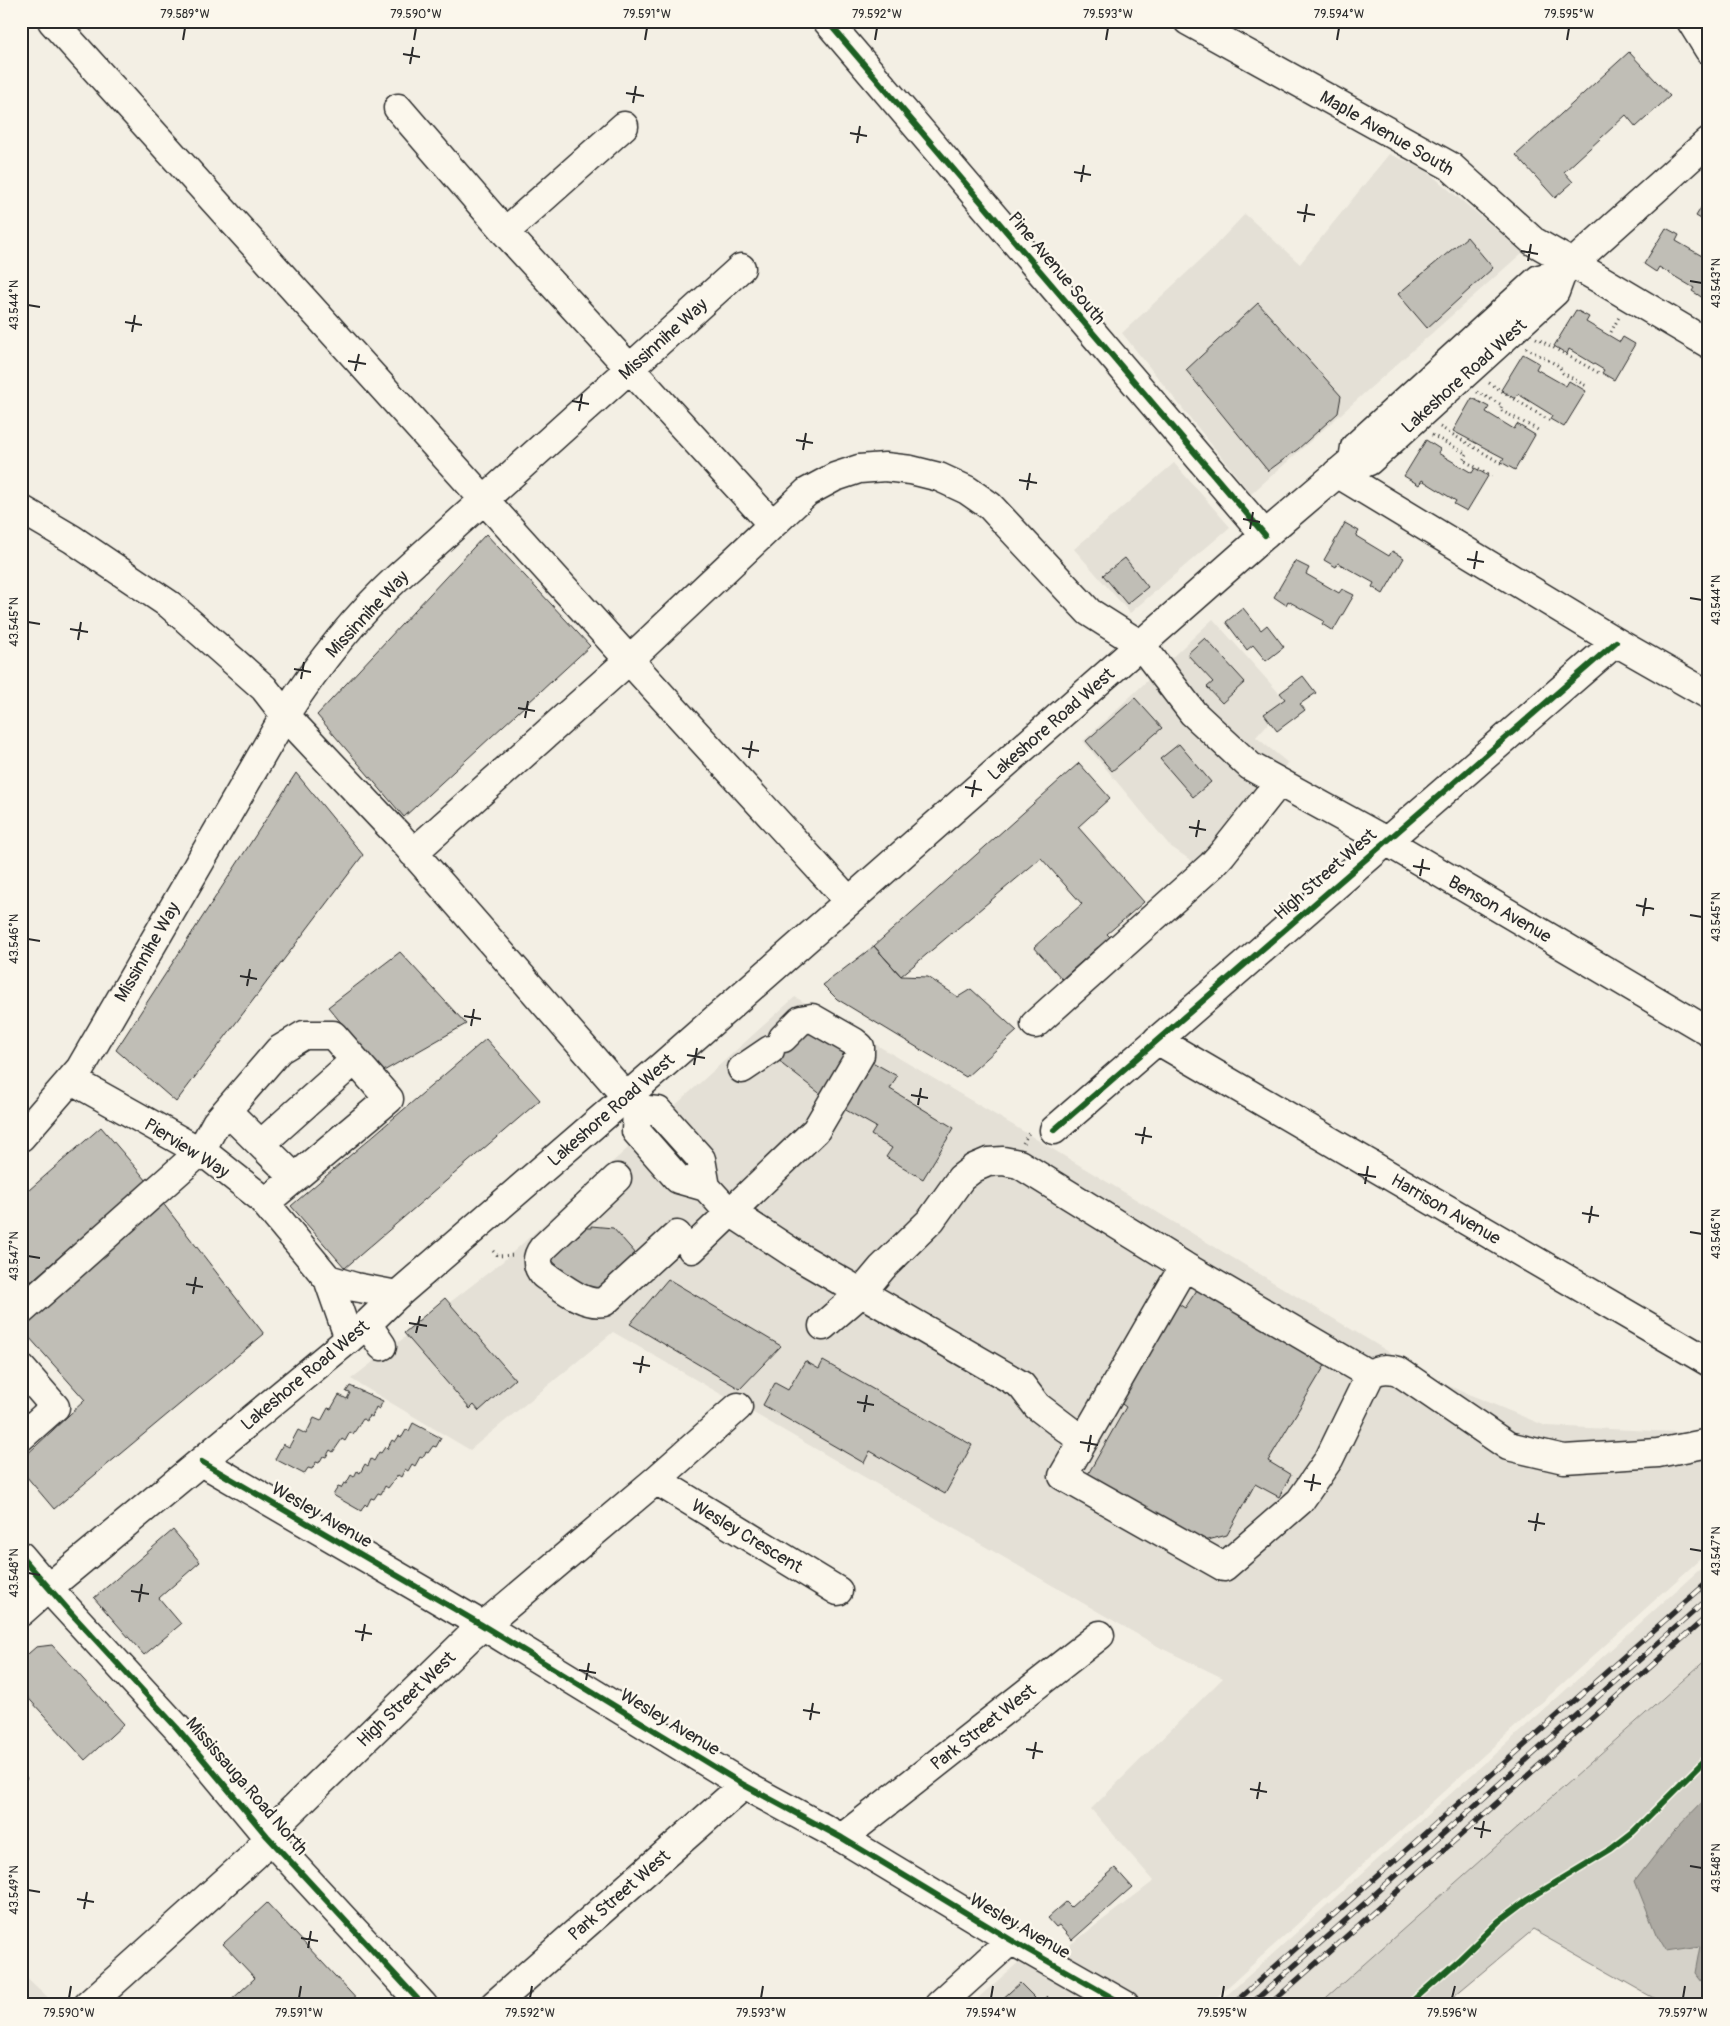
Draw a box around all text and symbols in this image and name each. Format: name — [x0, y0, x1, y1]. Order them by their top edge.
text: 79.589°W — [160, 7, 210, 22]
text: 79.590°W — [390, 7, 442, 22]
text: 79.591°W — [623, 7, 671, 22]
text: 79.592°W — [852, 7, 902, 22]
text: 79.593°W — [1083, 7, 1133, 22]
text: 79.594°W — [1314, 7, 1364, 22]
text: 79.595°W — [1544, 7, 1594, 22]
street label: Maple Avenue South — [1316, 86, 1458, 181]
street label: Pine Avenue South — [1003, 207, 1110, 329]
text: 43.543°N — [1709, 258, 1724, 308]
text: 43.544°N — [7, 280, 22, 330]
street label: Missinnihe Way — [614, 293, 713, 385]
street label: Lakeshore Road West — [1397, 314, 1532, 439]
street label: Missinnihe Way — [321, 565, 414, 663]
text: 43.544°N — [1709, 575, 1724, 625]
text: 43.545°N — [7, 597, 22, 647]
street label: Lakeshore Road West — [983, 663, 1120, 786]
street label: High Street West — [1269, 823, 1382, 925]
street label: Benson Avenue — [1444, 871, 1556, 948]
text: 43.545°N — [1709, 892, 1724, 942]
street label: Missinnihe Way — [110, 898, 185, 1006]
text: 43.546°N — [7, 914, 22, 964]
street label: Lakeshore Road West — [543, 1049, 680, 1172]
street label: Pierview Way — [140, 1113, 234, 1184]
street label: Harrison Avenue — [1387, 1169, 1505, 1250]
text: 43.546°N — [1709, 1209, 1724, 1259]
text: 43.547°N — [7, 1231, 22, 1281]
street label: Lakeshore Road West — [236, 1314, 375, 1436]
street label: Wesley Avenue — [267, 1477, 376, 1554]
street label: Wesley Crescent — [687, 1494, 807, 1579]
text: 43.547°N — [1709, 1526, 1724, 1576]
text: 43.548°N — [7, 1548, 22, 1598]
street label: High Street West — [352, 1646, 461, 1752]
street label: Park Street West — [926, 1679, 1041, 1776]
street label: Wesley Avenue — [616, 1684, 724, 1761]
street label: Mississauga Road North — [181, 1713, 313, 1860]
text: 43.548°N — [1709, 1843, 1724, 1893]
street label: Park Street West — [564, 1844, 676, 1946]
text: 43.549°N — [7, 1865, 22, 1915]
street label: Wesley Avenue — [965, 1888, 1074, 1965]
text: 79.590°W — [43, 2006, 95, 2021]
text: 79.591°W — [275, 2006, 323, 2021]
text: 79.592°W — [505, 2006, 555, 2021]
text: 79.593°W — [736, 2006, 786, 2021]
text: 79.594°W — [966, 2006, 1016, 2021]
text: 79.595°W — [1197, 2006, 1247, 2021]
text: 79.596°W — [1427, 2006, 1477, 2021]
text: 79.597°W — [1658, 2006, 1708, 2021]

